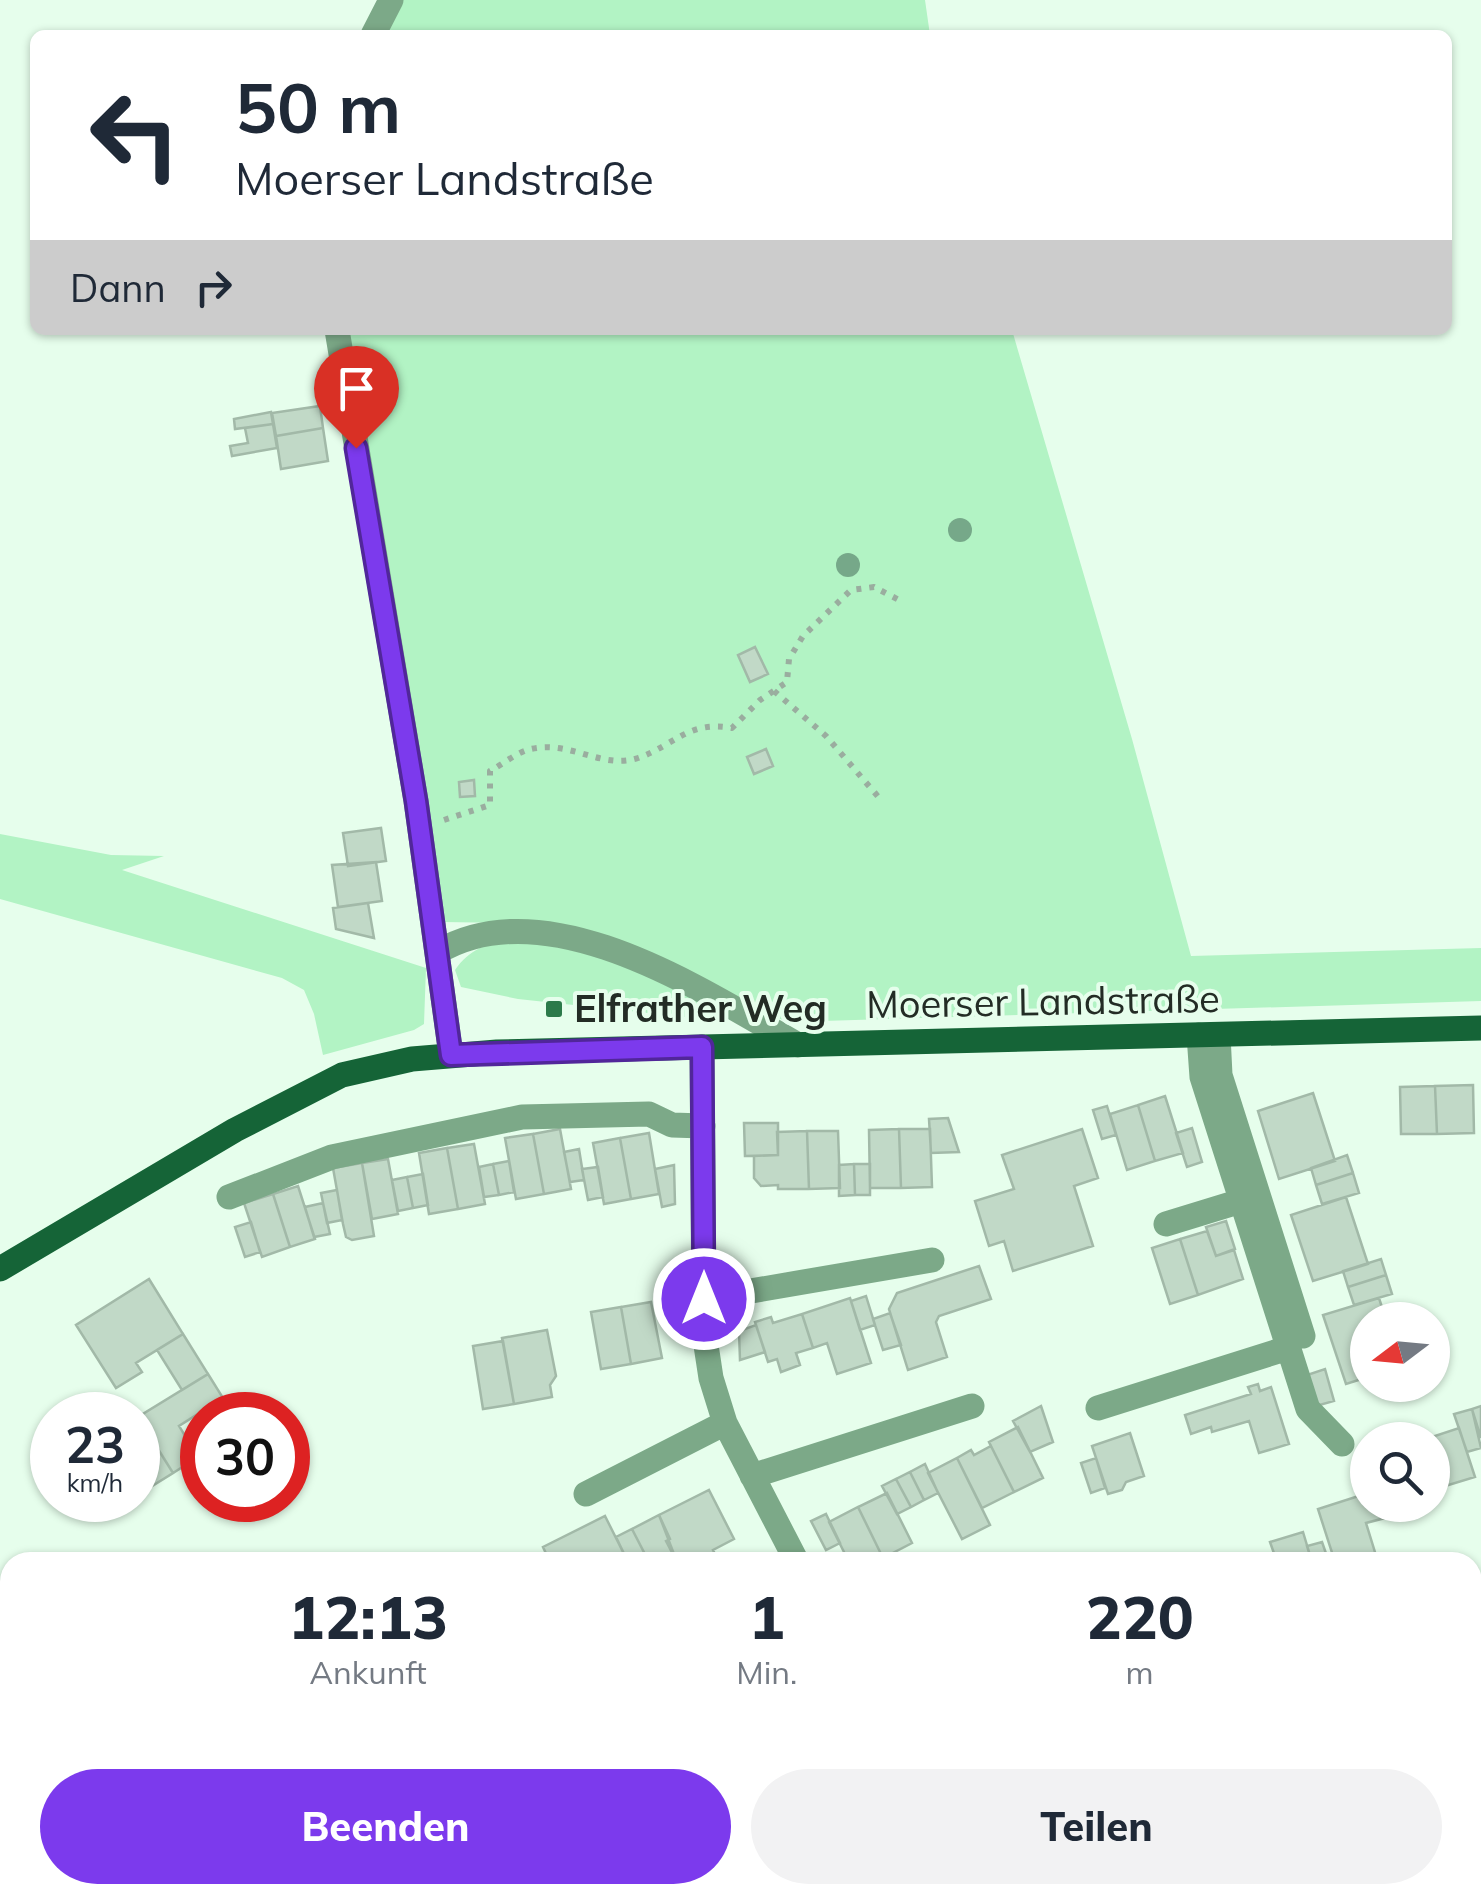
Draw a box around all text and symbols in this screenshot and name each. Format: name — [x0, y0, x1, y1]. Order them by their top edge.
text: 50 m — [235, 63, 401, 151]
icon: left — [70, 70, 200, 200]
text: Moerser Landstraße — [235, 150, 654, 206]
icon: right — [186, 260, 241, 315]
text: Dann — [70, 264, 166, 312]
pin — [314, 346, 399, 449]
icon: arrive — [329, 361, 384, 416]
street label: Moerser Landstraße — [866, 974, 1220, 1028]
place label: Elfrather Weg — [574, 984, 827, 1032]
marker: Elfrather Weg — [543, 998, 565, 1020]
position arrow — [652, 1247, 756, 1351]
north arrow — [1350, 1302, 1450, 1402]
map controls — [1350, 1302, 1450, 1522]
speed limit sign: 30 — [180, 1392, 310, 1522]
text: 23 — [65, 1413, 125, 1476]
button: search — [1350, 1422, 1450, 1522]
text: km/h — [67, 1467, 123, 1498]
text: 12:13 — [288, 1579, 448, 1654]
text: 1 — [749, 1579, 785, 1654]
text: 220 — [1086, 1579, 1194, 1654]
text: Ankunft — [310, 1652, 427, 1692]
text: Min. — [736, 1652, 797, 1692]
text: m — [1126, 1652, 1154, 1692]
button: Beenden — [40, 1769, 731, 1884]
button: Teilen — [751, 1769, 1442, 1884]

